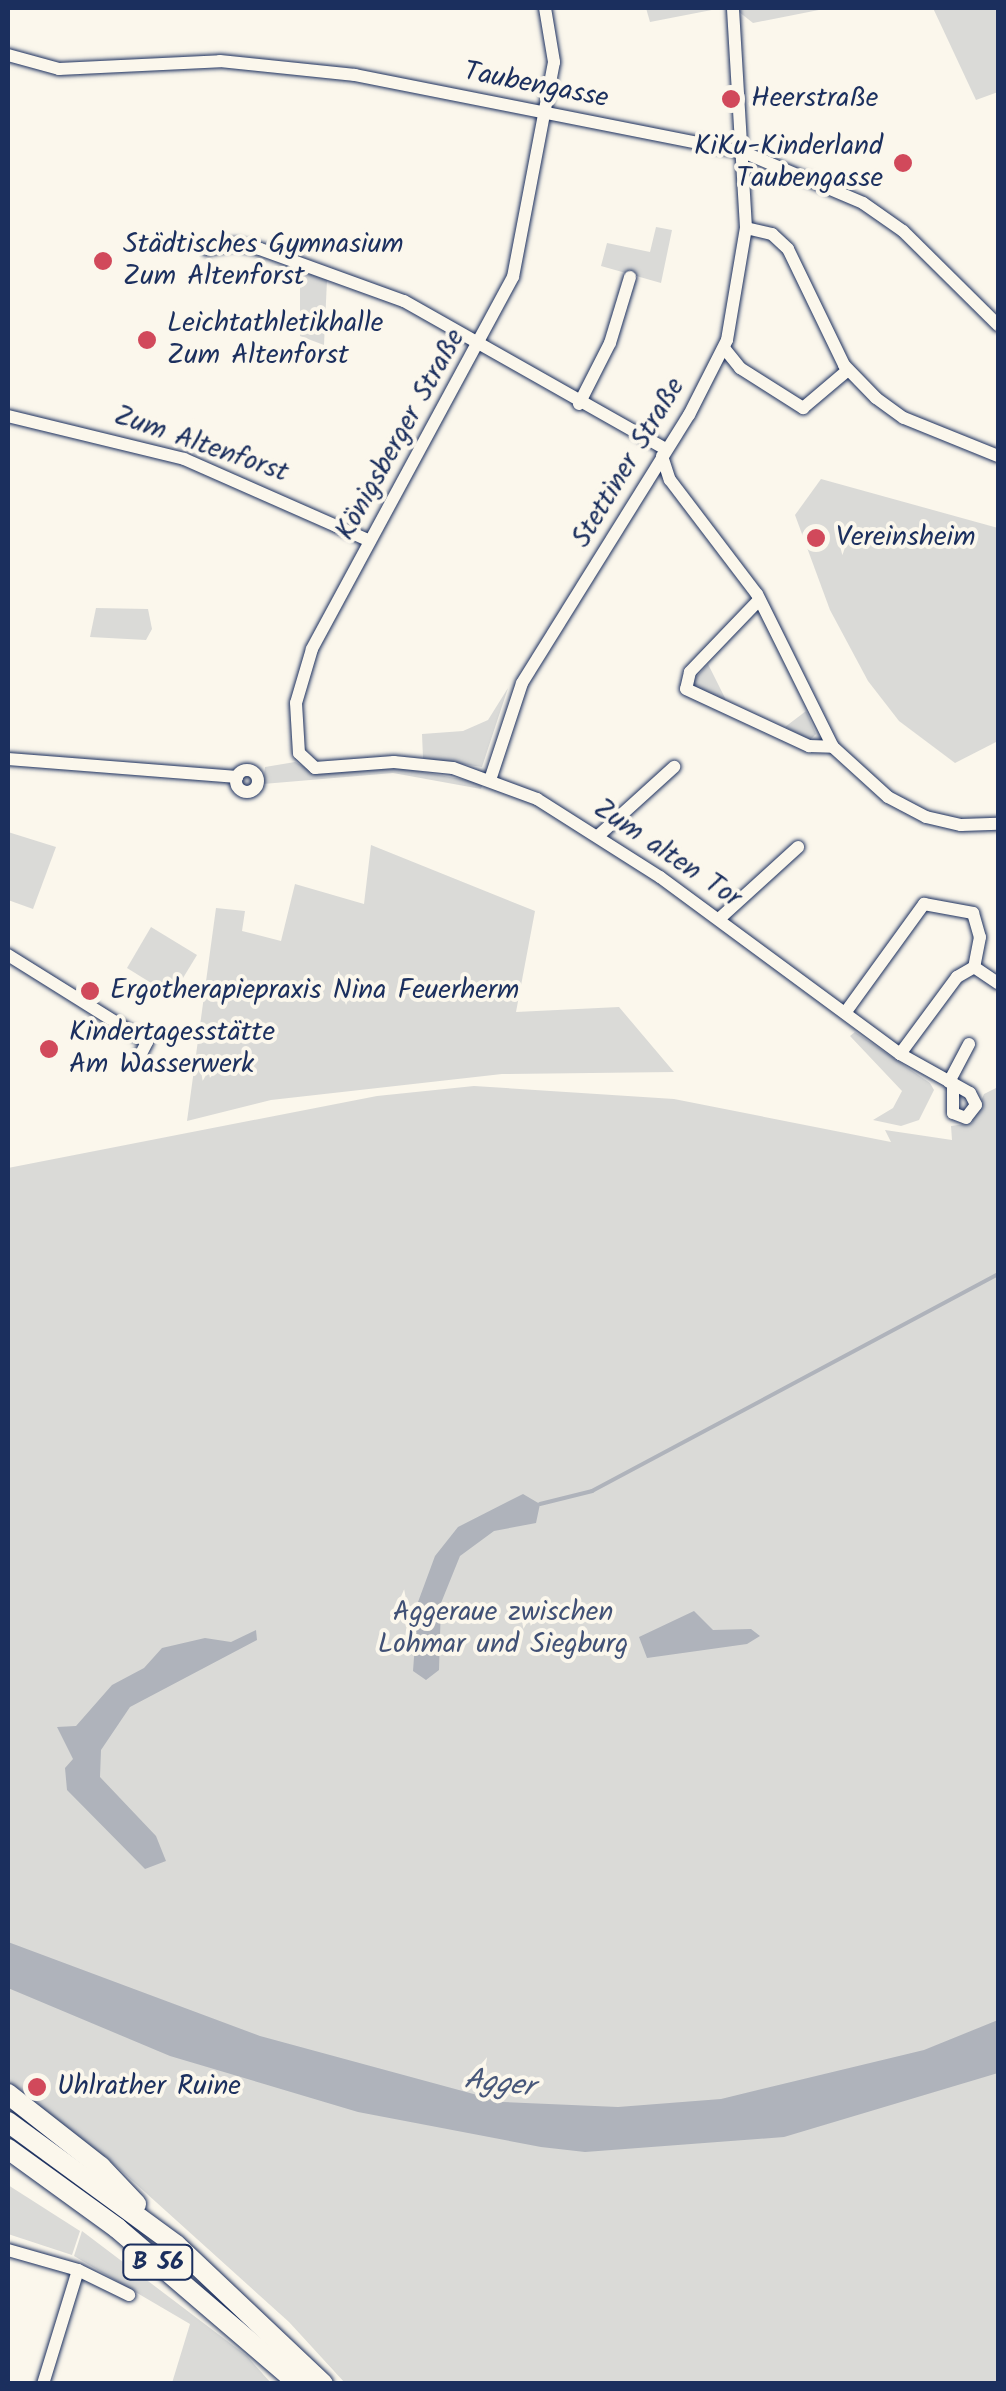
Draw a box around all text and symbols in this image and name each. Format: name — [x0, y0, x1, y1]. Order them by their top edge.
street label: Taubengasse — [461, 56, 611, 116]
place label: Heerstraße — [751, 82, 878, 116]
marker: Heerstraße — [720, 88, 742, 110]
place label: KiKu-Kinderland Taubengasse — [694, 130, 883, 196]
marker: KiKu-Kinderland Taubengasse — [892, 152, 914, 174]
place label: Städtisches Gymnasium Zum Altenforst — [123, 228, 403, 294]
marker: Städtisches Gymnasium Zum Altenforst — [92, 250, 114, 272]
place label: Leichtathletikhalle Zum Altenforst — [167, 307, 383, 373]
street label: Königsberger Straße — [329, 324, 473, 546]
marker: Leichtathletikhalle Zum Altenforst — [136, 329, 158, 351]
street label: Stettiner Straße — [565, 372, 693, 554]
street label: Zum Altenforst — [110, 400, 292, 490]
place label: Vereinsheim — [836, 521, 975, 555]
marker: Vereinsheim — [805, 527, 827, 549]
street label: Zum alten Tor — [587, 792, 747, 916]
place label: Ergotherapiepraxis Nina Feuerherm — [110, 974, 519, 1008]
marker: Ergotherapiepraxis Nina Feuerherm — [79, 980, 101, 1002]
place label: Kindertagesstätte Am Wasserwerk — [69, 1016, 275, 1082]
marker: Kindertagesstätte Am Wasserwerk — [38, 1038, 60, 1060]
park label: Aggeraue zwischen Lohmar und Siegburg — [378, 1596, 628, 1662]
water label: Agger — [462, 2062, 536, 2106]
place label: Uhlrather Ruine — [57, 2070, 241, 2104]
marker: Uhlrather Ruine — [26, 2076, 48, 2098]
road number: B 56 — [120, 2242, 196, 2282]

